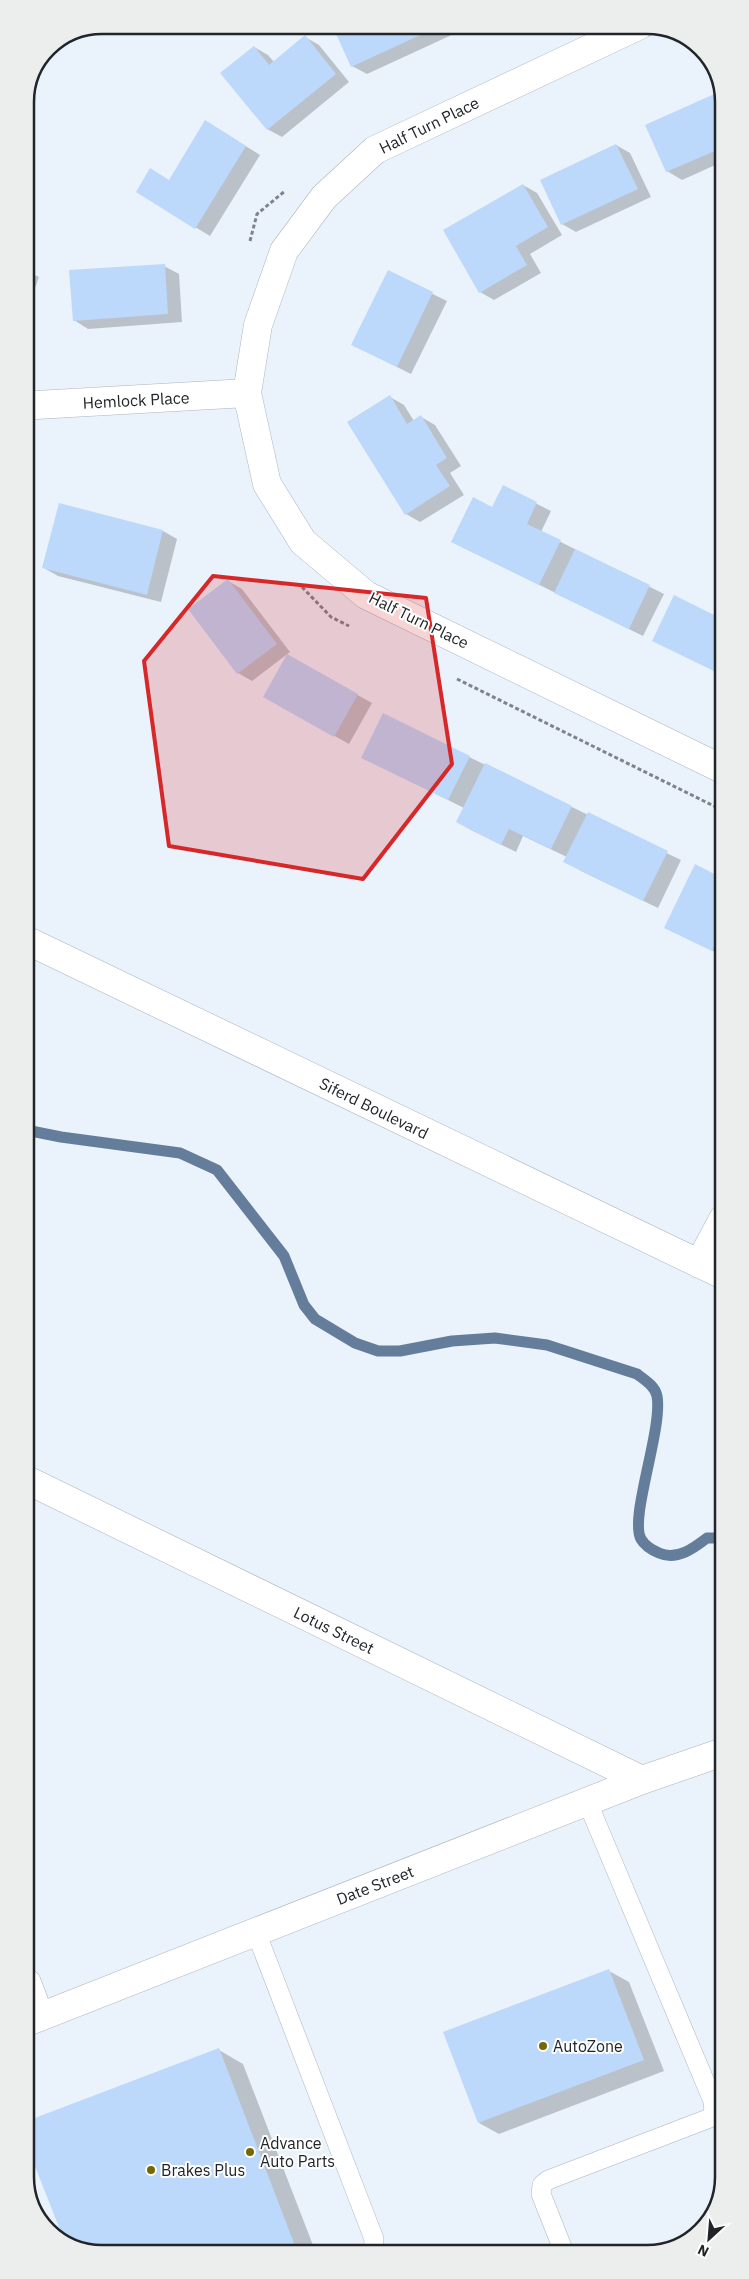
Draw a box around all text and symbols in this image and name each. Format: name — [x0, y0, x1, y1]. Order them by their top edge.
street label: Half Turn Place — [376, 92, 482, 158]
street label: Hemlock Place — [82, 387, 190, 413]
street label: Half Turn Place — [366, 587, 472, 653]
street label: Siferd Boulevard — [316, 1073, 432, 1143]
street label: Lotus Street — [291, 1602, 377, 1658]
street label: Date Street — [333, 1861, 417, 1909]
place label: AutoZone — [553, 2036, 623, 2056]
marker: AutoZone — [537, 2040, 549, 2052]
place label: Advance Auto Parts — [260, 2133, 335, 2171]
marker: Advance Auto Parts — [244, 2146, 256, 2158]
place label: Brakes Plus — [161, 2160, 245, 2180]
marker: Brakes Plus — [145, 2164, 157, 2176]
north arrow — [684, 2214, 734, 2264]
text: N — [695, 2240, 712, 2261]

